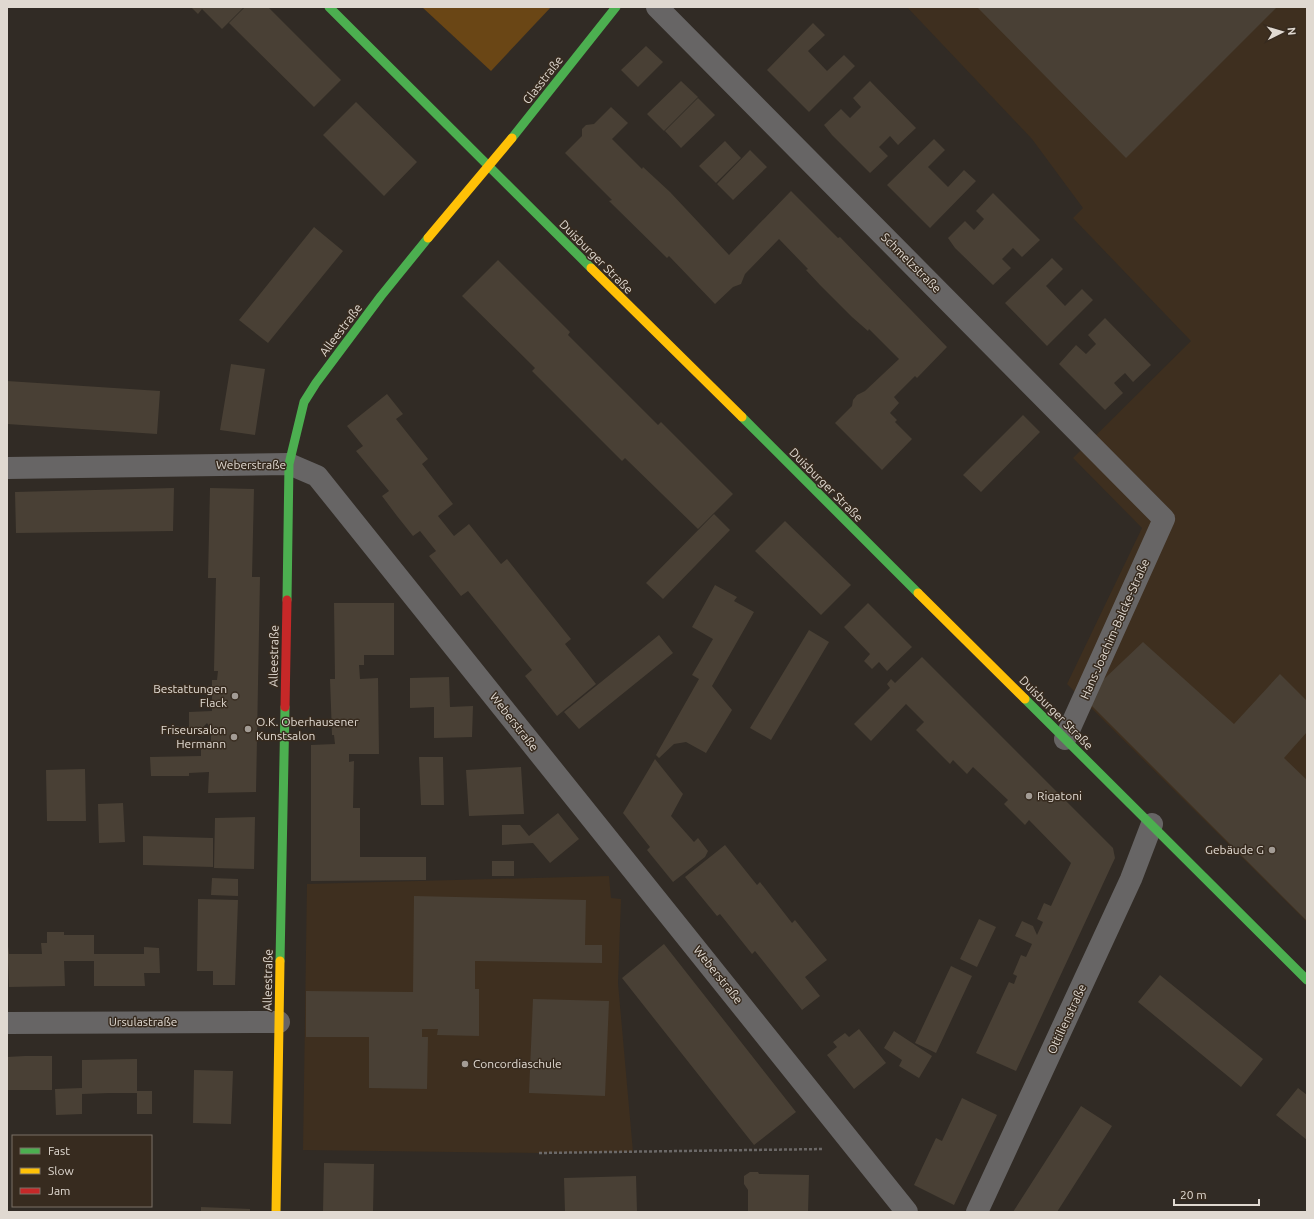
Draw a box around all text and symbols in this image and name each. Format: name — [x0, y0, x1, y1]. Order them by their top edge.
north arrow — [1262, 12, 1302, 52]
text: N — [1286, 27, 1298, 36]
street label: Glasstraße — [520, 53, 565, 106]
street label: Duisburger Straße — [557, 217, 636, 296]
street label: Schmelzstraße — [879, 230, 944, 295]
street label: Alleestraße — [317, 301, 364, 358]
street label: Duisburger Straße — [787, 445, 866, 524]
street label: Weberstraße — [216, 458, 286, 471]
street label: Hans-Joachim-Balcke-Straße — [1078, 557, 1151, 701]
street label: Alleestraße — [266, 625, 281, 687]
street label: Duisburger Straße — [1017, 673, 1096, 752]
place label: Bestattungen Flack — [153, 682, 227, 709]
street label: Weberstraße — [488, 690, 541, 753]
marker: Bestattungen Flack — [230, 691, 240, 701]
place label: O.K. Oberhausener Kunstsalon — [256, 715, 359, 742]
place label: Friseursalon Hermann — [161, 723, 226, 750]
marker: O.K. Oberhausener Kunstsalon — [243, 724, 253, 734]
marker: Friseursalon Hermann — [229, 732, 239, 742]
place label: Rigatoni — [1037, 789, 1082, 802]
marker: Rigatoni — [1024, 791, 1034, 801]
place label: Gebäude G — [1205, 843, 1264, 856]
marker: Gebäude G — [1267, 845, 1277, 855]
street label: Weberstraße — [691, 943, 746, 1006]
street label: Alleestraße — [260, 949, 275, 1011]
street label: Ottilienstraße — [1045, 982, 1088, 1056]
street label: Ursulastraße — [109, 1015, 177, 1028]
place label: Concordiaschule — [473, 1057, 562, 1070]
marker: Concordiaschule — [460, 1059, 470, 1069]
legend — [12, 1135, 152, 1207]
text: Fast — [48, 1144, 70, 1157]
text: Slow — [48, 1164, 74, 1177]
scale bar — [1174, 1181, 1259, 1207]
text: Jam — [48, 1184, 70, 1197]
text: 20 m — [1180, 1188, 1207, 1201]

